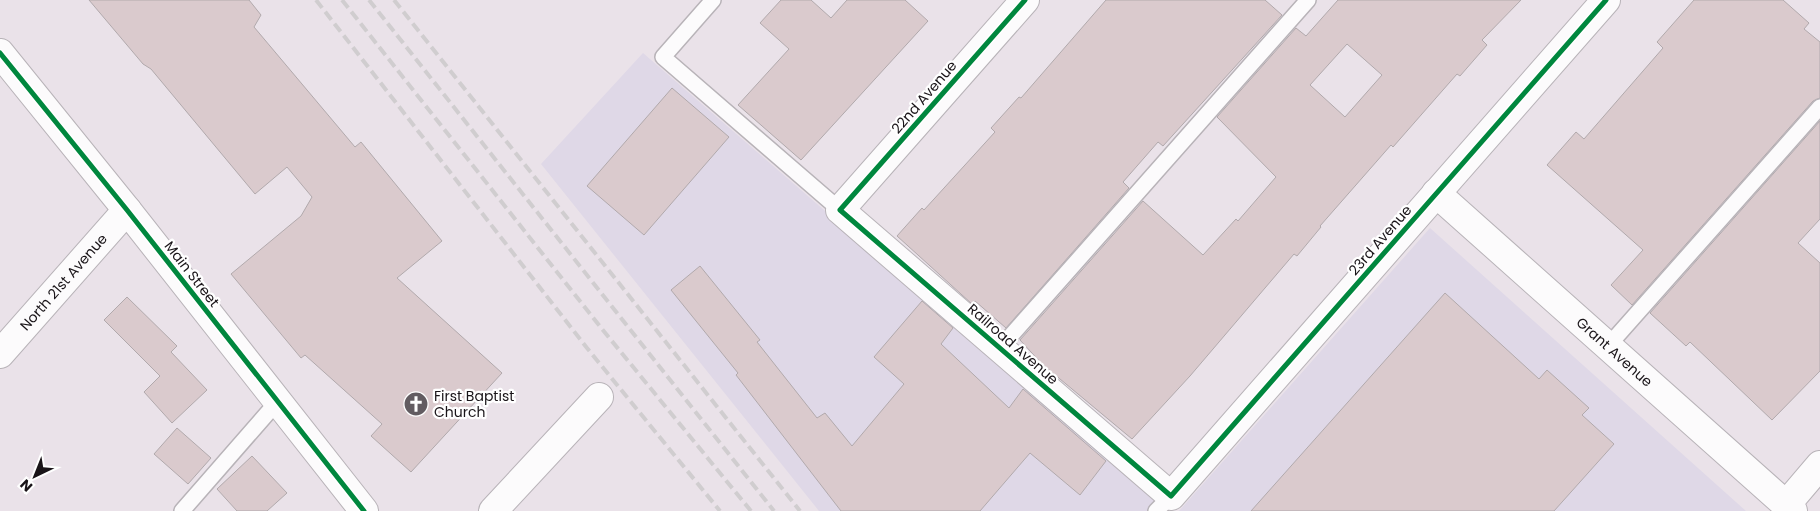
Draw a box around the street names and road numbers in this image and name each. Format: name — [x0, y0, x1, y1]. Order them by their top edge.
street label: 22nd Avenue — [887, 56, 962, 138]
street label: 23rd Avenue — [1344, 200, 1416, 280]
street label: North 21st Avenue — [15, 229, 112, 335]
street label: Main Street — [160, 237, 224, 311]
street label: Railroad Avenue — [963, 299, 1063, 389]
street label: Grant Avenue — [1572, 313, 1657, 392]

